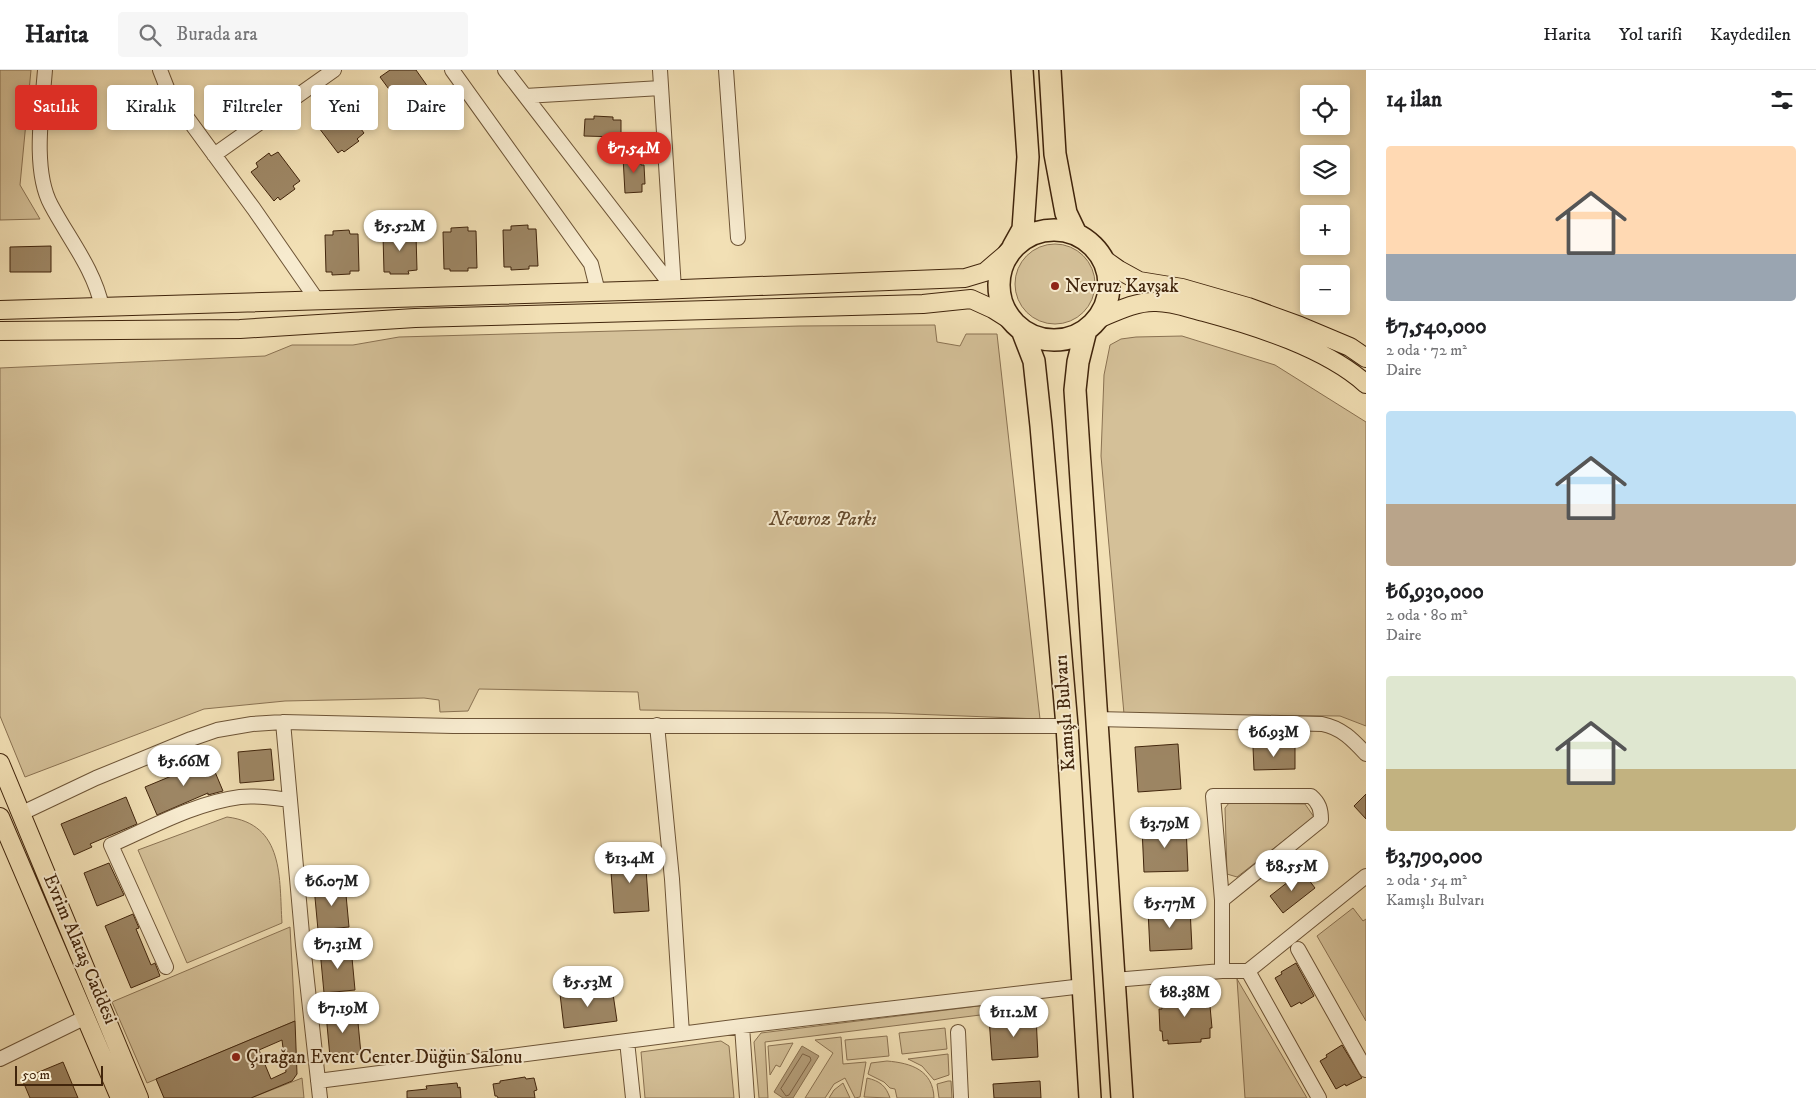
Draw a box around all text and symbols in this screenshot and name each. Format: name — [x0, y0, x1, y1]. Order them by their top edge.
search box — [118, 12, 468, 57]
text: Harita — [25, 20, 88, 50]
icon: search — [136, 21, 164, 49]
text: Burada ara — [176, 23, 258, 46]
text: Harita — [1543, 24, 1591, 46]
text: Yol tarifi — [1619, 24, 1682, 46]
text: Kaydedilen — [1710, 24, 1791, 46]
chip: Satılık — [15, 85, 97, 130]
chip: Kiralık — [107, 85, 194, 130]
chip: Filtreler — [204, 85, 301, 130]
chip: Yeni — [311, 85, 378, 130]
chip: Daire — [388, 85, 464, 130]
map controls — [1300, 85, 1350, 315]
button: locate — [1300, 85, 1350, 135]
icon: filters — [1768, 86, 1796, 114]
text: 14 ilan — [1386, 87, 1442, 113]
pin: ₺7.54M — [593, 132, 675, 174]
text: ₺7.54M — [608, 138, 660, 158]
button: layers — [1300, 145, 1350, 195]
icon: home — [1546, 178, 1636, 268]
button: + — [1300, 205, 1350, 255]
pin: ₺5.52M — [359, 210, 441, 252]
text: ₺5.52M — [375, 216, 425, 236]
button: − — [1300, 265, 1350, 315]
place label: Nevruz Kavşak — [1065, 275, 1179, 298]
marker: Nevruz Kavşak — [1049, 280, 1061, 292]
text: ₺7,540,000 — [1386, 314, 1487, 340]
text: 2 oda · 72 m² — [1386, 340, 1467, 360]
text: Daire — [1386, 360, 1421, 380]
icon: home — [1546, 443, 1636, 533]
park label: Newroz Parkı — [769, 508, 876, 531]
text: ₺6,930,000 — [1386, 579, 1484, 605]
text: 2 oda · 80 m² — [1386, 605, 1467, 625]
text: Daire — [1386, 625, 1421, 645]
street label: Kamışlı Bulvarı — [1049, 654, 1081, 772]
icon: home — [1546, 708, 1636, 798]
pin: ₺6.93M — [1233, 716, 1315, 758]
text: ₺6.93M — [1249, 722, 1299, 742]
pin: ₺5.66M — [143, 744, 225, 787]
text: ₺5.66M — [158, 751, 210, 771]
pin: ₺3.79M — [1124, 806, 1206, 849]
text: ₺3.79M — [1141, 813, 1190, 833]
pin: ₺13.4M — [589, 842, 671, 884]
text: ₺3,790,000 — [1386, 844, 1483, 870]
text: ₺13.4M — [606, 848, 654, 868]
pin: ₺8.55M — [1251, 850, 1333, 892]
text: ₺8.55M — [1266, 856, 1318, 876]
pin: ₺6.07M — [291, 864, 373, 907]
street label: Evrim Alataş Caddesi — [38, 870, 122, 1028]
text: 2 oda · 54 m² — [1386, 870, 1467, 890]
text: ₺6.07M — [306, 871, 358, 891]
pin: ₺5.77M — [1129, 886, 1211, 929]
text: Kamışlı Bulvarı — [1386, 890, 1484, 910]
text: ₺5.77M — [1145, 893, 1195, 913]
pin: ₺7.31M — [297, 928, 379, 970]
text: ₺7.31M — [314, 934, 362, 954]
pin: ₺5.53M — [547, 966, 629, 1008]
text: ₺5.53M — [564, 972, 612, 992]
pin: ₺8.38M — [1144, 976, 1226, 1018]
text: ₺8.38M — [1160, 982, 1210, 1002]
pin: ₺7.19M — [302, 992, 384, 1034]
pin: ₺11.2M — [973, 996, 1055, 1038]
text: ₺7.19M — [318, 998, 368, 1018]
text: ₺11.2M — [990, 1002, 1038, 1022]
place label: Çırağan Event Center Düğün Salonu — [246, 1046, 522, 1069]
marker: Çırağan Event Center Düğün Salonu — [230, 1051, 242, 1063]
scale bar — [15, 1063, 102, 1086]
text: 50 m — [22, 1066, 50, 1084]

